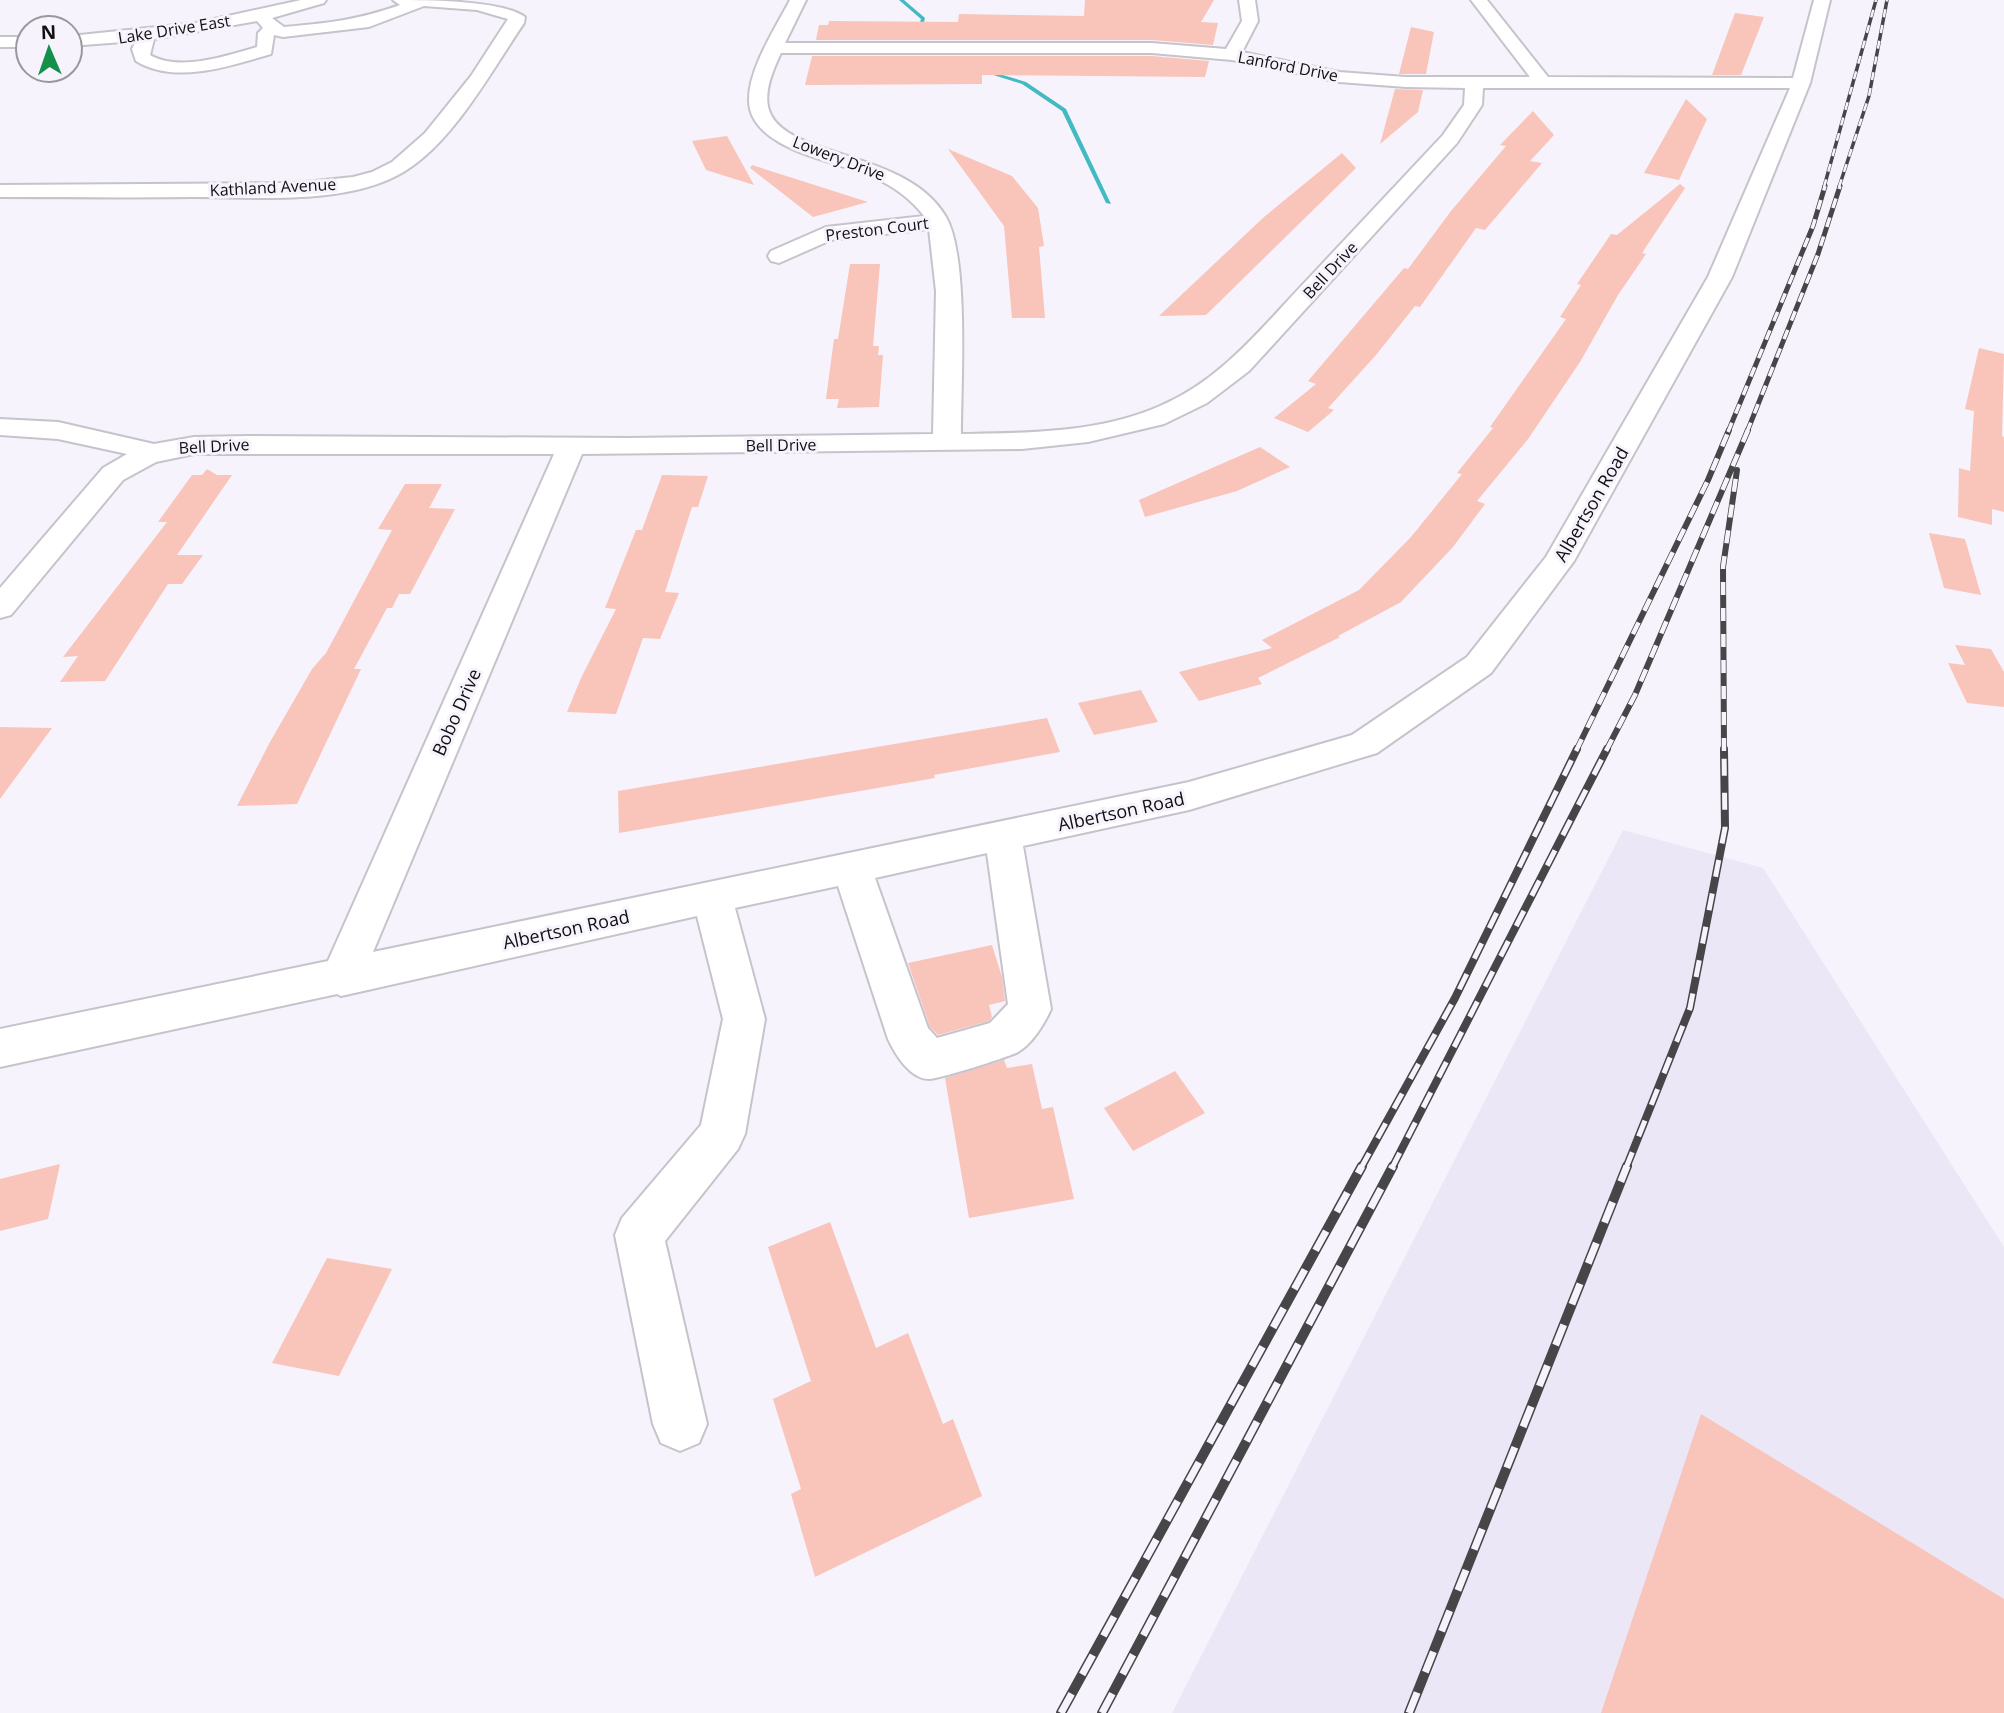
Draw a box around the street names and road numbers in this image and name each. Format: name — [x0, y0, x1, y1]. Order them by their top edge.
street label: Lake Drive East — [116, 9, 232, 49]
street label: Lanford Drive — [1236, 45, 1340, 87]
street label: Lowery Drive — [790, 130, 888, 186]
street label: Kathland Avenue — [209, 173, 337, 201]
street label: Preston Court — [824, 212, 930, 246]
street label: Bell Drive — [1298, 237, 1362, 303]
street label: Bell Drive — [178, 433, 250, 459]
street label: Bell Drive — [745, 433, 817, 457]
street label: Albertson Road — [1548, 442, 1634, 566]
street label: Bobo Drive — [426, 665, 486, 759]
street label: Albertson Road — [1055, 786, 1187, 836]
street label: Albertson Road — [500, 904, 632, 954]

